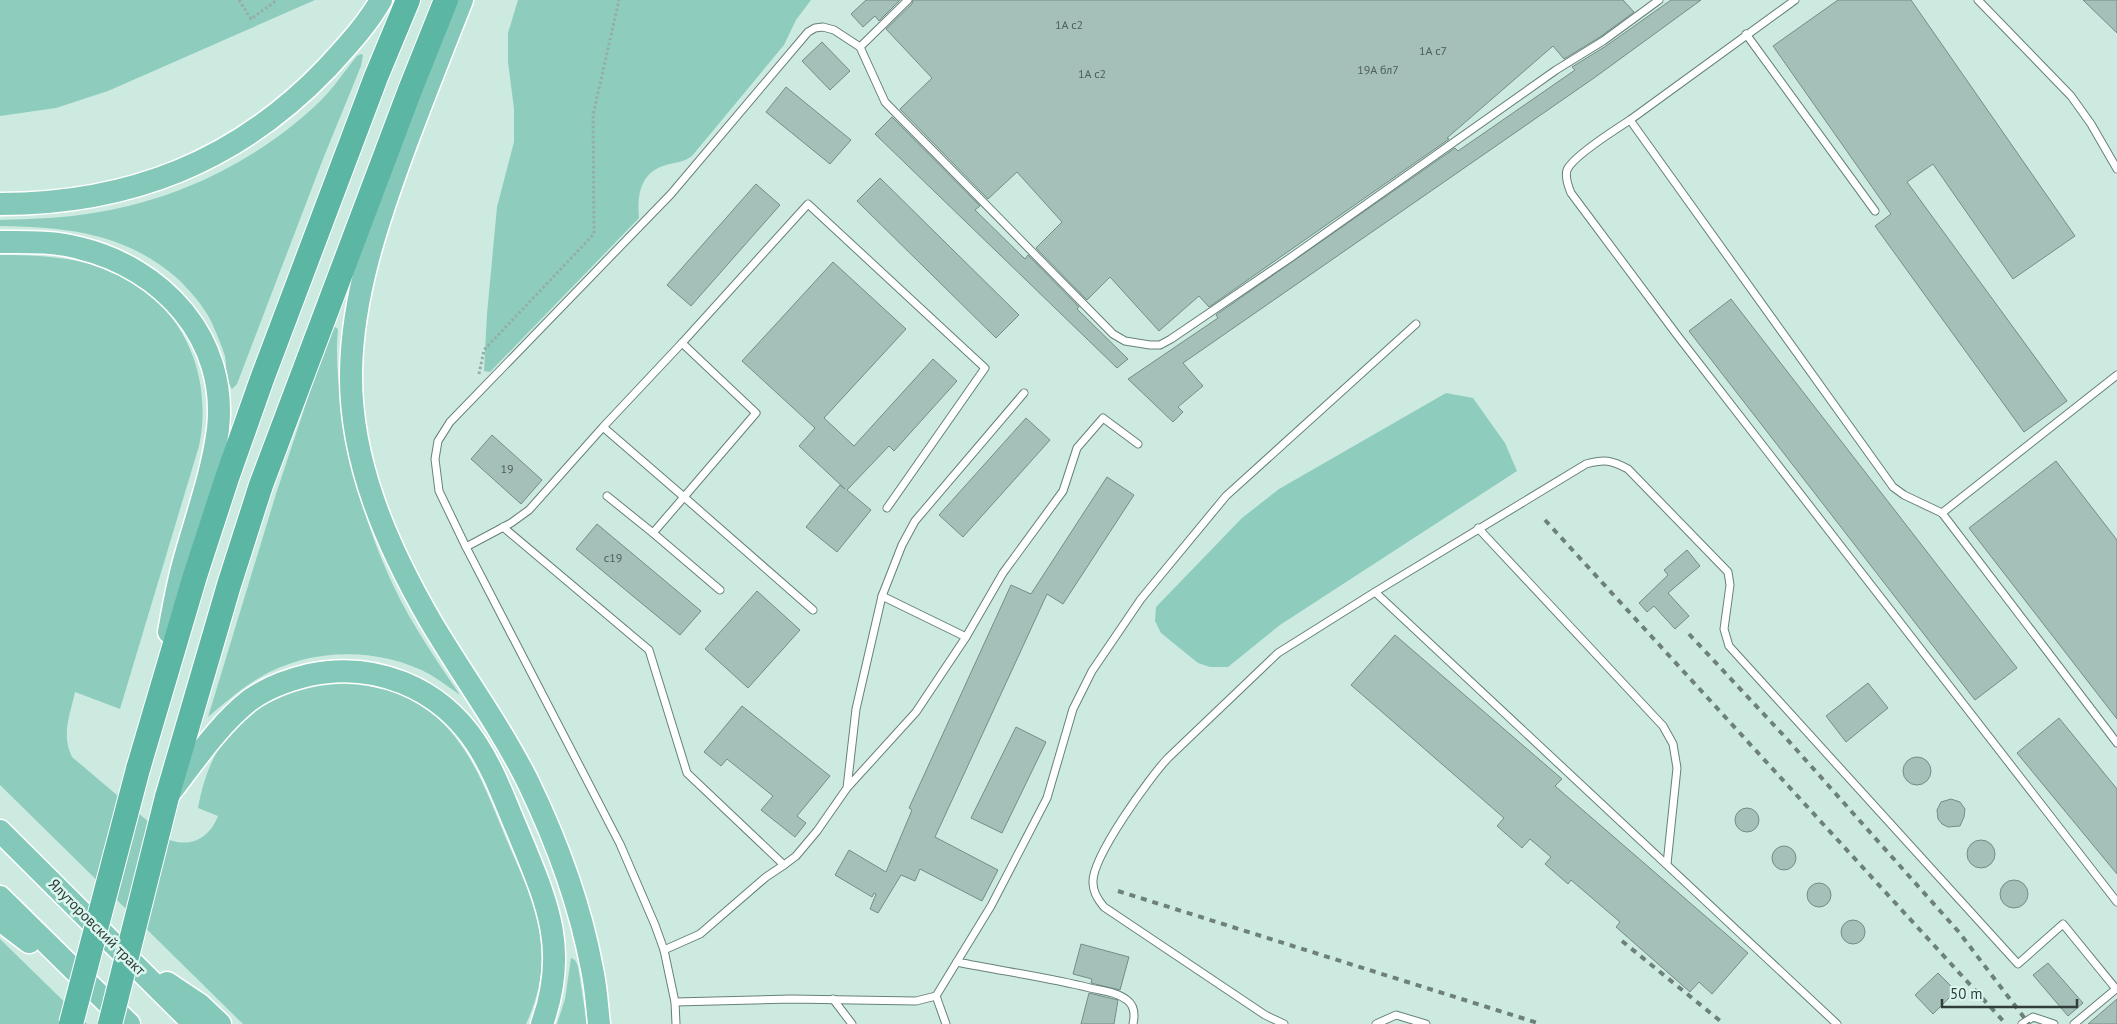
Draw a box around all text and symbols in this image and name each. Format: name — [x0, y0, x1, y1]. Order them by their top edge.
house number: 1А с2 — [1055, 17, 1083, 32]
house number: 1А с7 — [1419, 43, 1447, 58]
house number: 19А бл7 — [1357, 62, 1399, 77]
house number: 1А с2 — [1078, 66, 1106, 81]
house number: 19 — [500, 461, 514, 476]
house number: с19 — [604, 550, 622, 565]
street label: Ялуторовский тракт — [45, 874, 150, 979]
scale bar — [1942, 976, 2077, 1008]
text: 50 m — [1950, 984, 1983, 1003]

